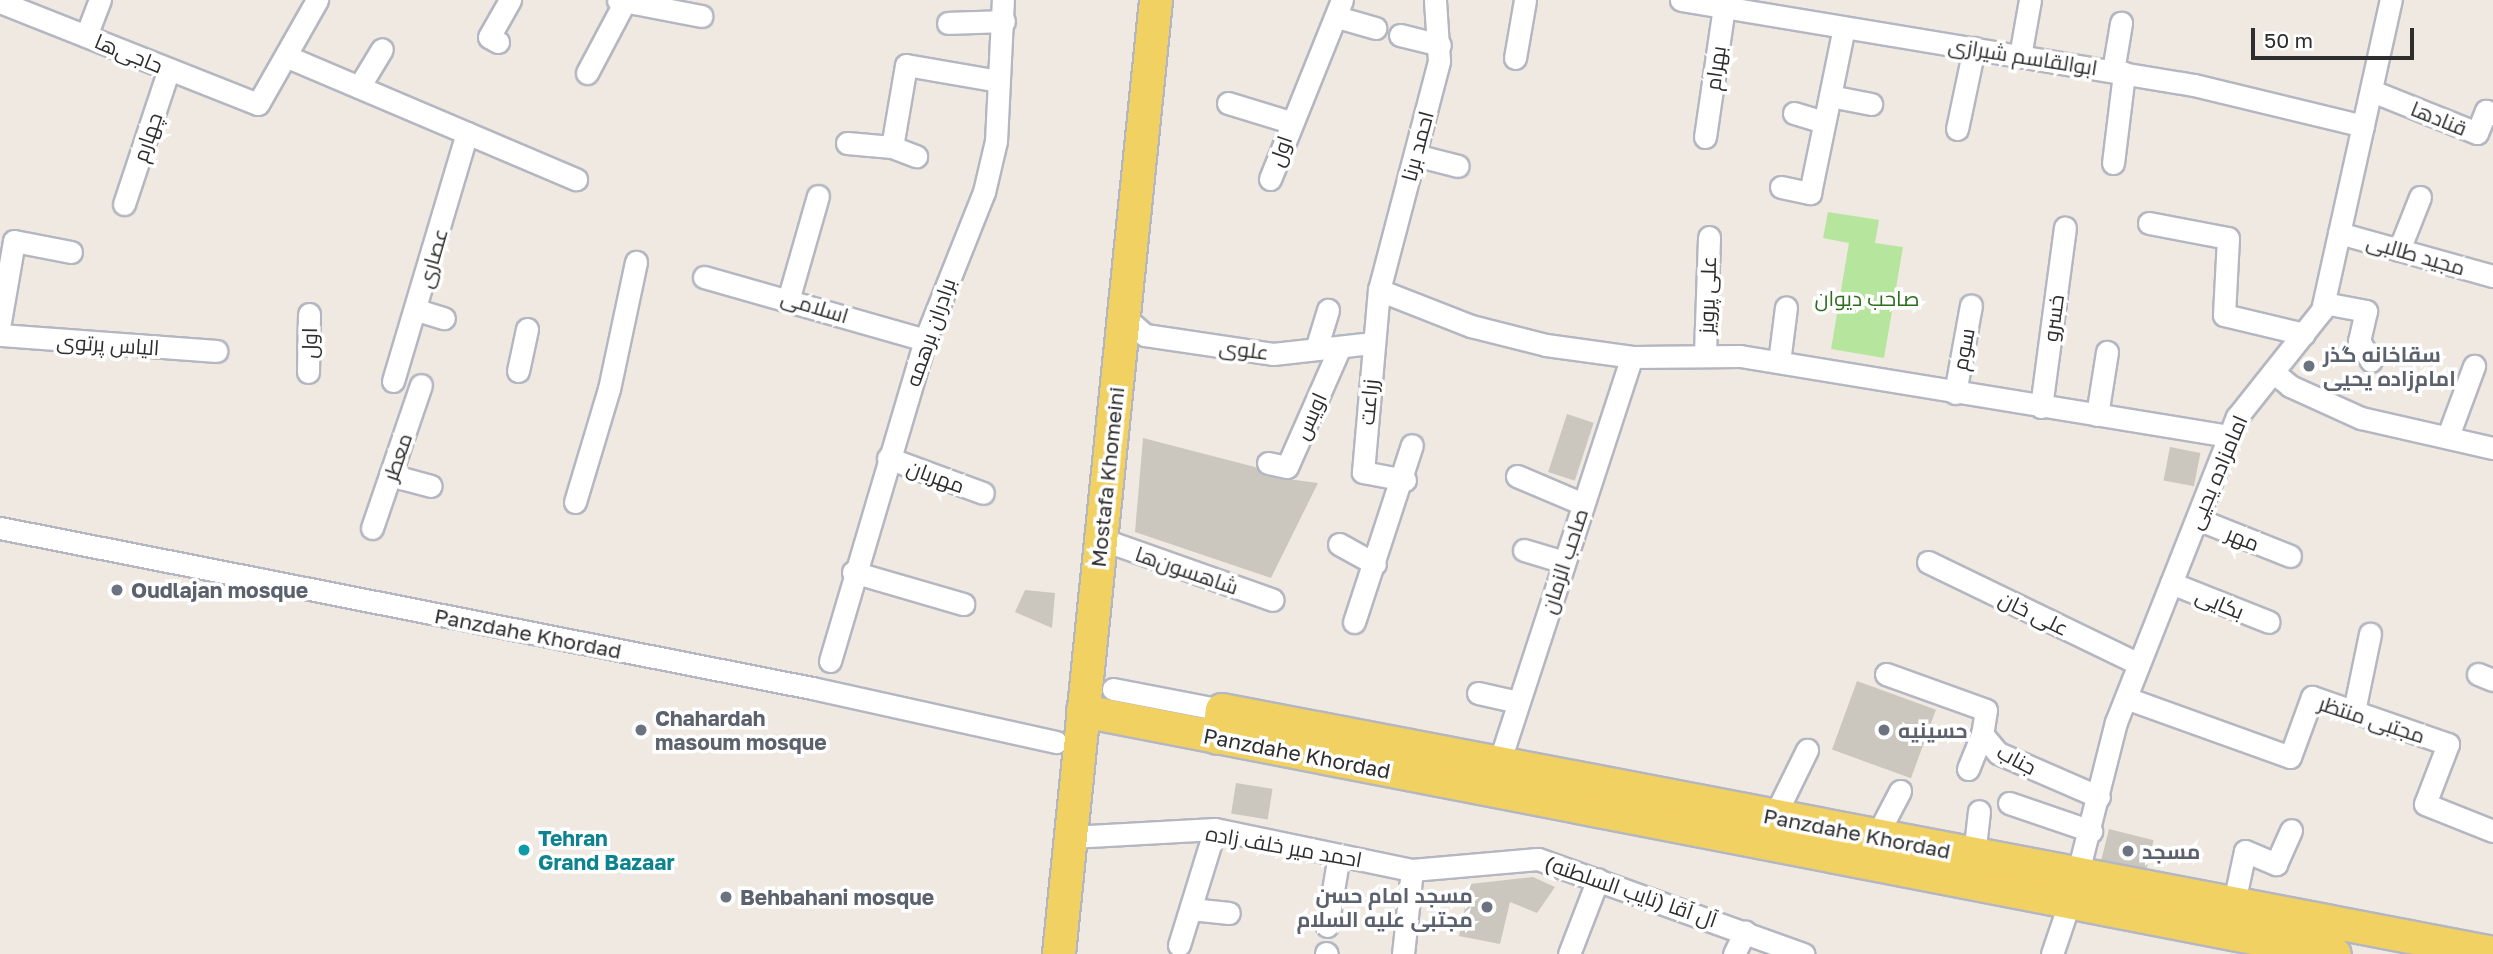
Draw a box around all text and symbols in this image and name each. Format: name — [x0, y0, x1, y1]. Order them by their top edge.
scale bar — [2255, 14, 2418, 58]
text: 50 m — [2264, 27, 2313, 53]
street label: حاجی‌ها — [91, 28, 167, 78]
street label: ابوالقاسم شیرازی — [1947, 32, 2099, 80]
street label: بهرام — [1699, 44, 1731, 92]
street label: قنادها — [2407, 95, 2471, 141]
street label: احمد برنا — [1396, 108, 1438, 184]
street label: چهارم — [127, 109, 167, 165]
street label: اول — [1263, 132, 1297, 170]
street label: عصاری — [411, 225, 453, 291]
street label: مجید طالبی — [2364, 228, 2468, 280]
street label: علی پرویز — [1693, 256, 1721, 334]
street label: برادران برهمه — [900, 274, 960, 390]
street label: اسلامی — [778, 284, 852, 328]
park label: صاحب دیوان — [1815, 285, 1919, 311]
street label: خسرو — [2037, 293, 2069, 343]
street label: سوم — [1947, 326, 1979, 372]
street label: اول — [296, 327, 322, 359]
street label: الیاس پرتوی — [56, 328, 160, 360]
street label: علوی — [1218, 333, 1270, 365]
place label: سقاخانه گذر امام‌زاده یحیی — [2323, 341, 2456, 391]
marker: سقاخانه گذر امام‌زاده یحیی — [2301, 358, 2317, 374]
street label: زراعت — [1353, 378, 1383, 426]
street label: Mostafa Khomeini — [1085, 386, 1129, 568]
street label: اویس — [1289, 389, 1331, 443]
street label: امامزاده یحیی — [2182, 411, 2252, 533]
street label: معطر — [377, 430, 417, 484]
street label: مهربان — [904, 454, 968, 498]
street label: صاحب الزمان — [1535, 505, 1593, 617]
street label: مهر — [2223, 520, 2263, 556]
street label: شاهسون‌ها — [1132, 541, 1242, 599]
place label: Oudlajan mosque — [131, 577, 308, 603]
marker: Oudlajan mosque — [109, 582, 125, 598]
street label: بکایی — [2192, 582, 2248, 624]
street label: علی خان — [1995, 585, 2073, 641]
street label: Panzdahe Khordad — [432, 603, 624, 663]
street label: مجتبی منتظر — [2316, 690, 2428, 748]
place label: Chahardah masoum mosque — [655, 705, 827, 755]
place label: حسینیه — [1898, 717, 1968, 743]
marker: Chahardah masoum mosque — [633, 722, 649, 738]
marker: حسینیه — [1876, 722, 1892, 738]
street label: Panzdahe Khordad — [1201, 723, 1393, 783]
street label: جناب — [1993, 738, 2041, 780]
street label: Panzdahe Khordad — [1761, 803, 1953, 863]
street label: احمد میر خلف زاده — [1204, 820, 1364, 872]
place label: Tehran Grand Bazaar — [538, 825, 675, 875]
place label: مسجد — [2142, 838, 2200, 864]
marker: Tehran Grand Bazaar — [516, 842, 532, 858]
marker: مسجد — [2120, 843, 2136, 859]
street label: آل آقا (نایب السلطنه) — [1542, 850, 1720, 932]
place label: مسجد امام حسن مجتبی علیه السلام — [1296, 882, 1473, 932]
place label: Behbahani mosque — [740, 884, 934, 910]
marker: Behbahani mosque — [718, 889, 734, 905]
marker: مسجد امام حسن مجتبی علیه السلام — [1479, 899, 1495, 915]

